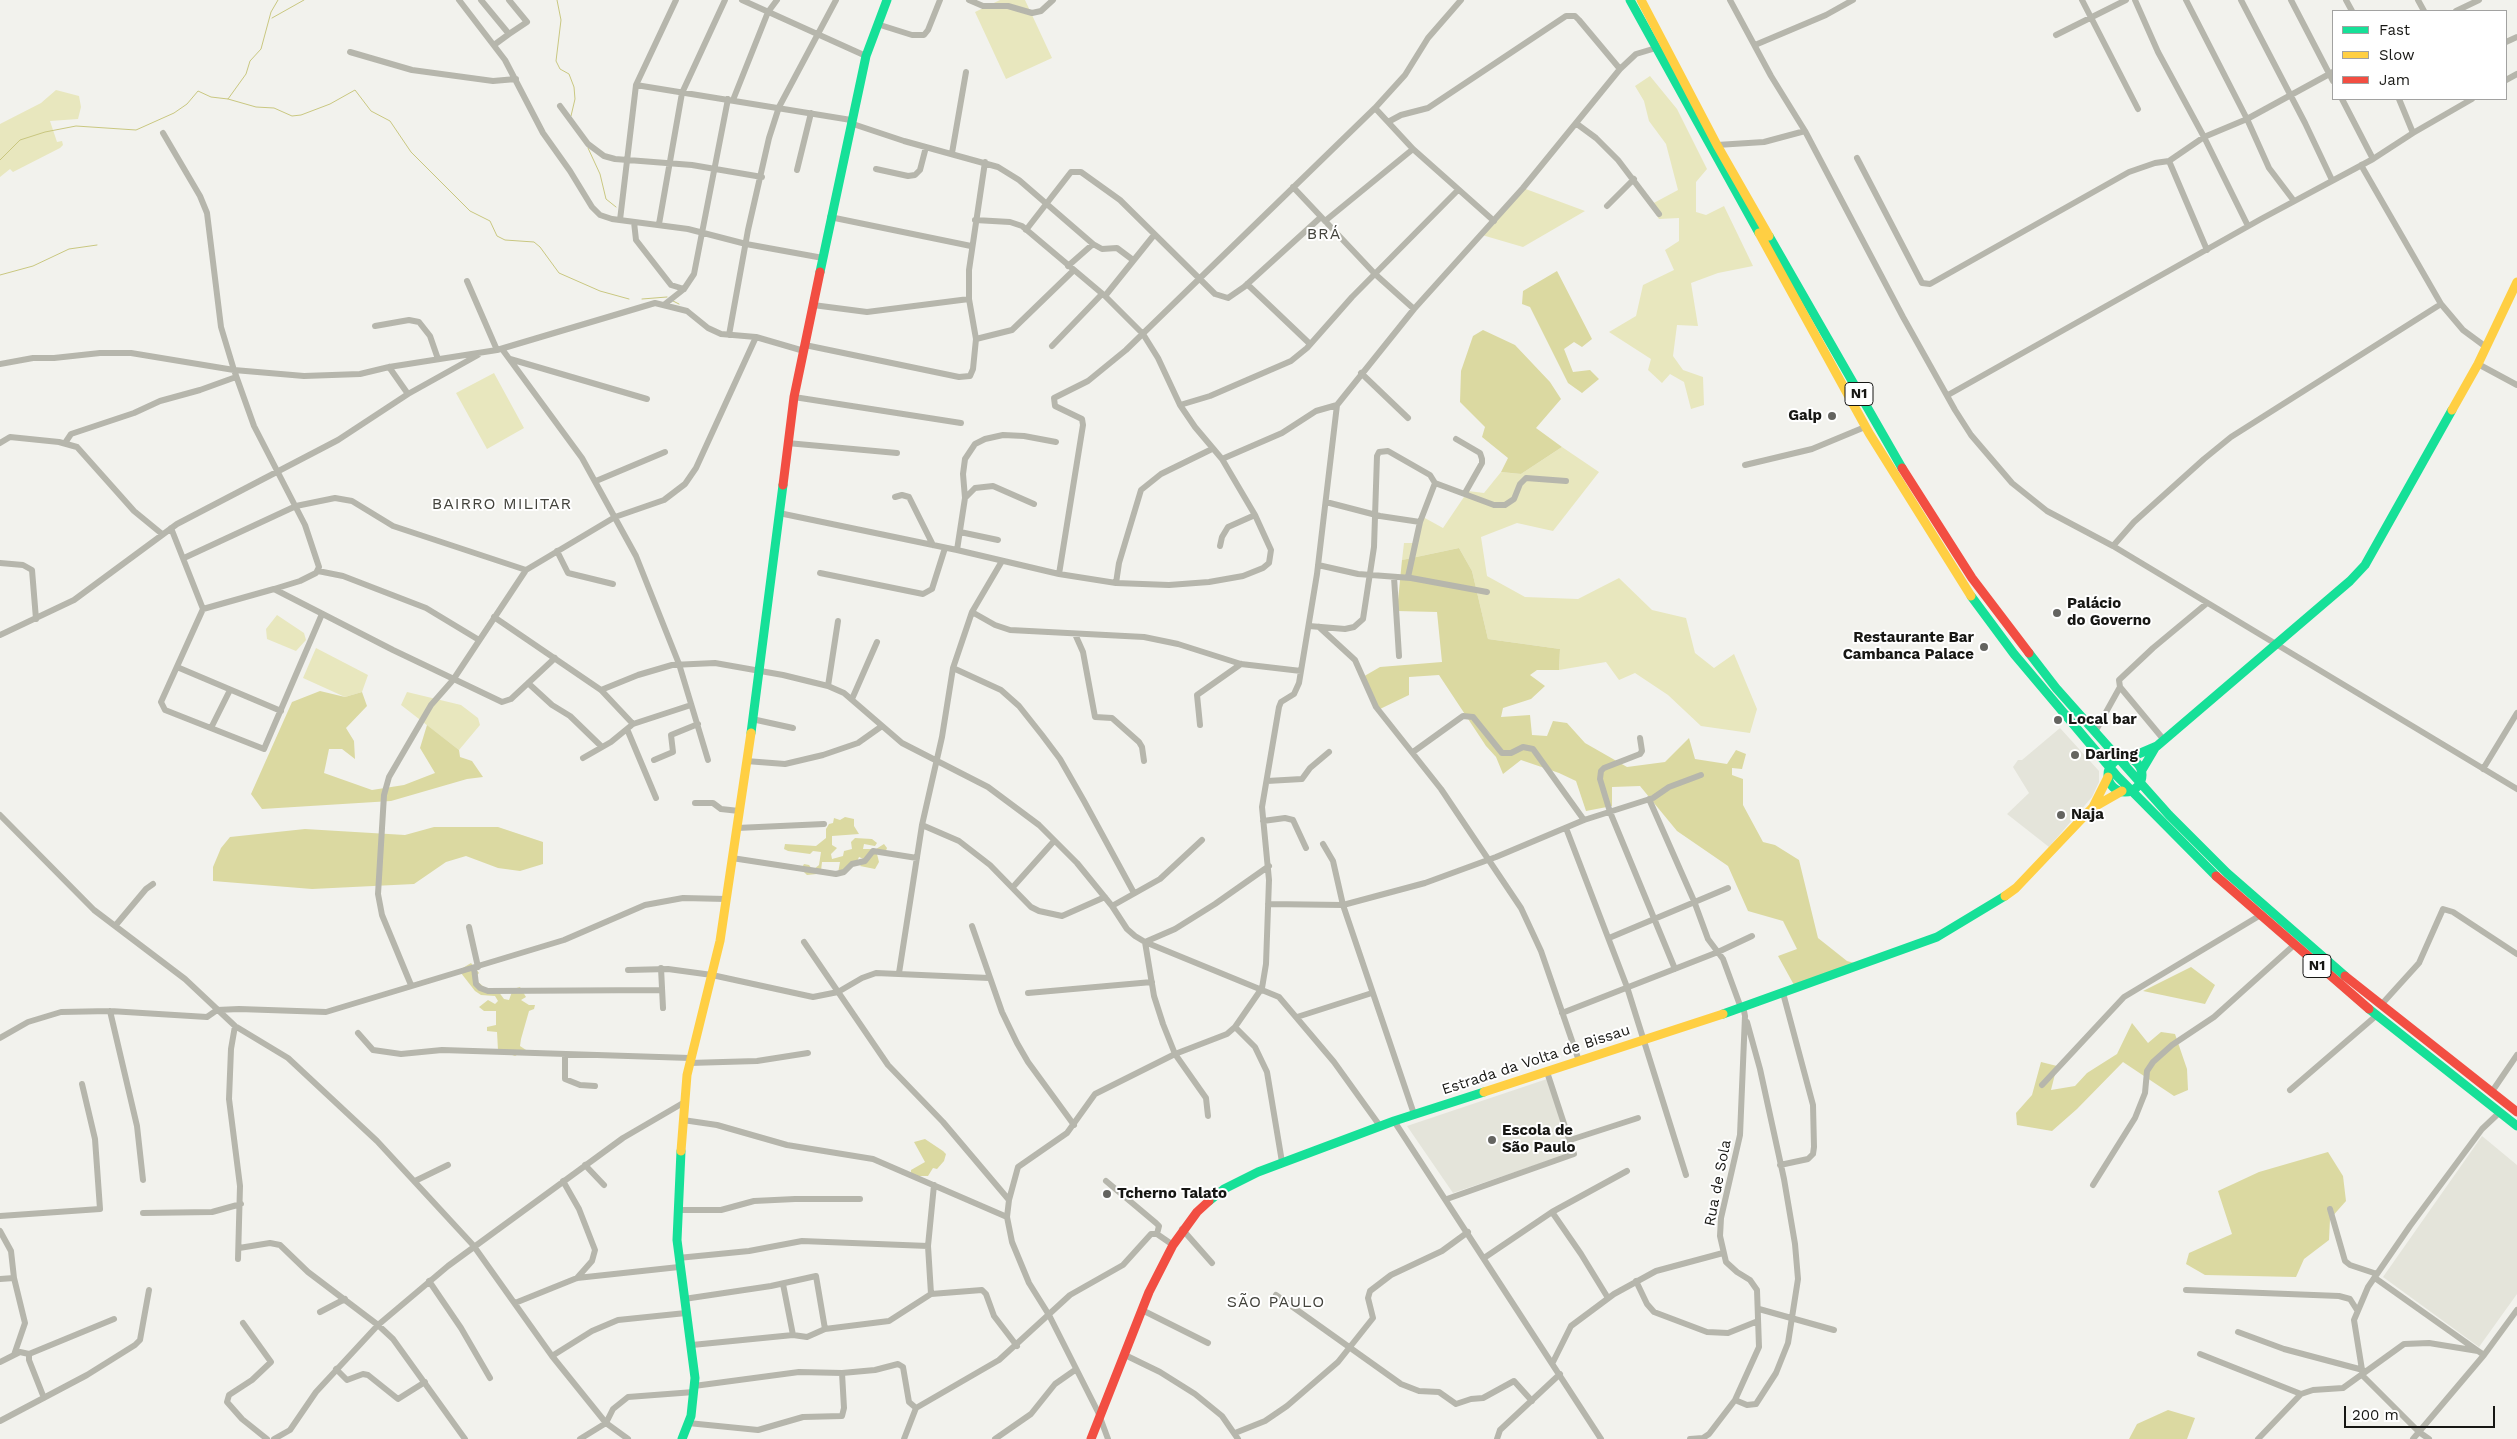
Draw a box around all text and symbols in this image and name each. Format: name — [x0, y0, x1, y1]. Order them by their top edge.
legend — [2332, 10, 2507, 100]
text: Fast — [2379, 21, 2410, 39]
text: Slow — [2379, 46, 2415, 64]
text: Jam — [2379, 71, 2410, 89]
district label: BRÁ — [1306, 224, 1342, 244]
road number: N1 — [1845, 382, 1873, 406]
place label: Galp — [1788, 407, 1822, 425]
marker: Galp — [1826, 410, 1838, 422]
district label: BAIRRO MILITAR — [430, 494, 574, 514]
place label: Palácio do Governo — [2067, 595, 2151, 630]
marker: Palácio do Governo — [2051, 607, 2063, 619]
place label: Restaurante Bar Cambanca Palace — [1843, 629, 1974, 664]
marker: Restaurante Bar Cambanca Palace — [1978, 641, 1990, 653]
place label: Local bar — [2068, 711, 2137, 729]
marker: Local bar — [2052, 714, 2064, 726]
place label: Darling — [2085, 746, 2138, 764]
marker: Darling — [2069, 749, 2081, 761]
place label: Naja — [2071, 806, 2104, 824]
marker: Naja — [2055, 809, 2067, 821]
road number: N1 — [2303, 954, 2331, 978]
street label: Estrada da Volta de Bissau — [1440, 1021, 1632, 1099]
place label: Escola de São Paulo — [1502, 1122, 1575, 1157]
marker: Escola de São Paulo — [1486, 1134, 1498, 1146]
street label: Rua de Sola — [1701, 1138, 1735, 1228]
place label: Tcherno Talato — [1117, 1185, 1227, 1203]
marker: Tcherno Talato — [1101, 1188, 1113, 1200]
district label: SÃO PAULO — [1226, 1292, 1326, 1312]
scale bar — [2347, 1396, 2498, 1428]
text: 200 m — [2352, 1406, 2399, 1424]

